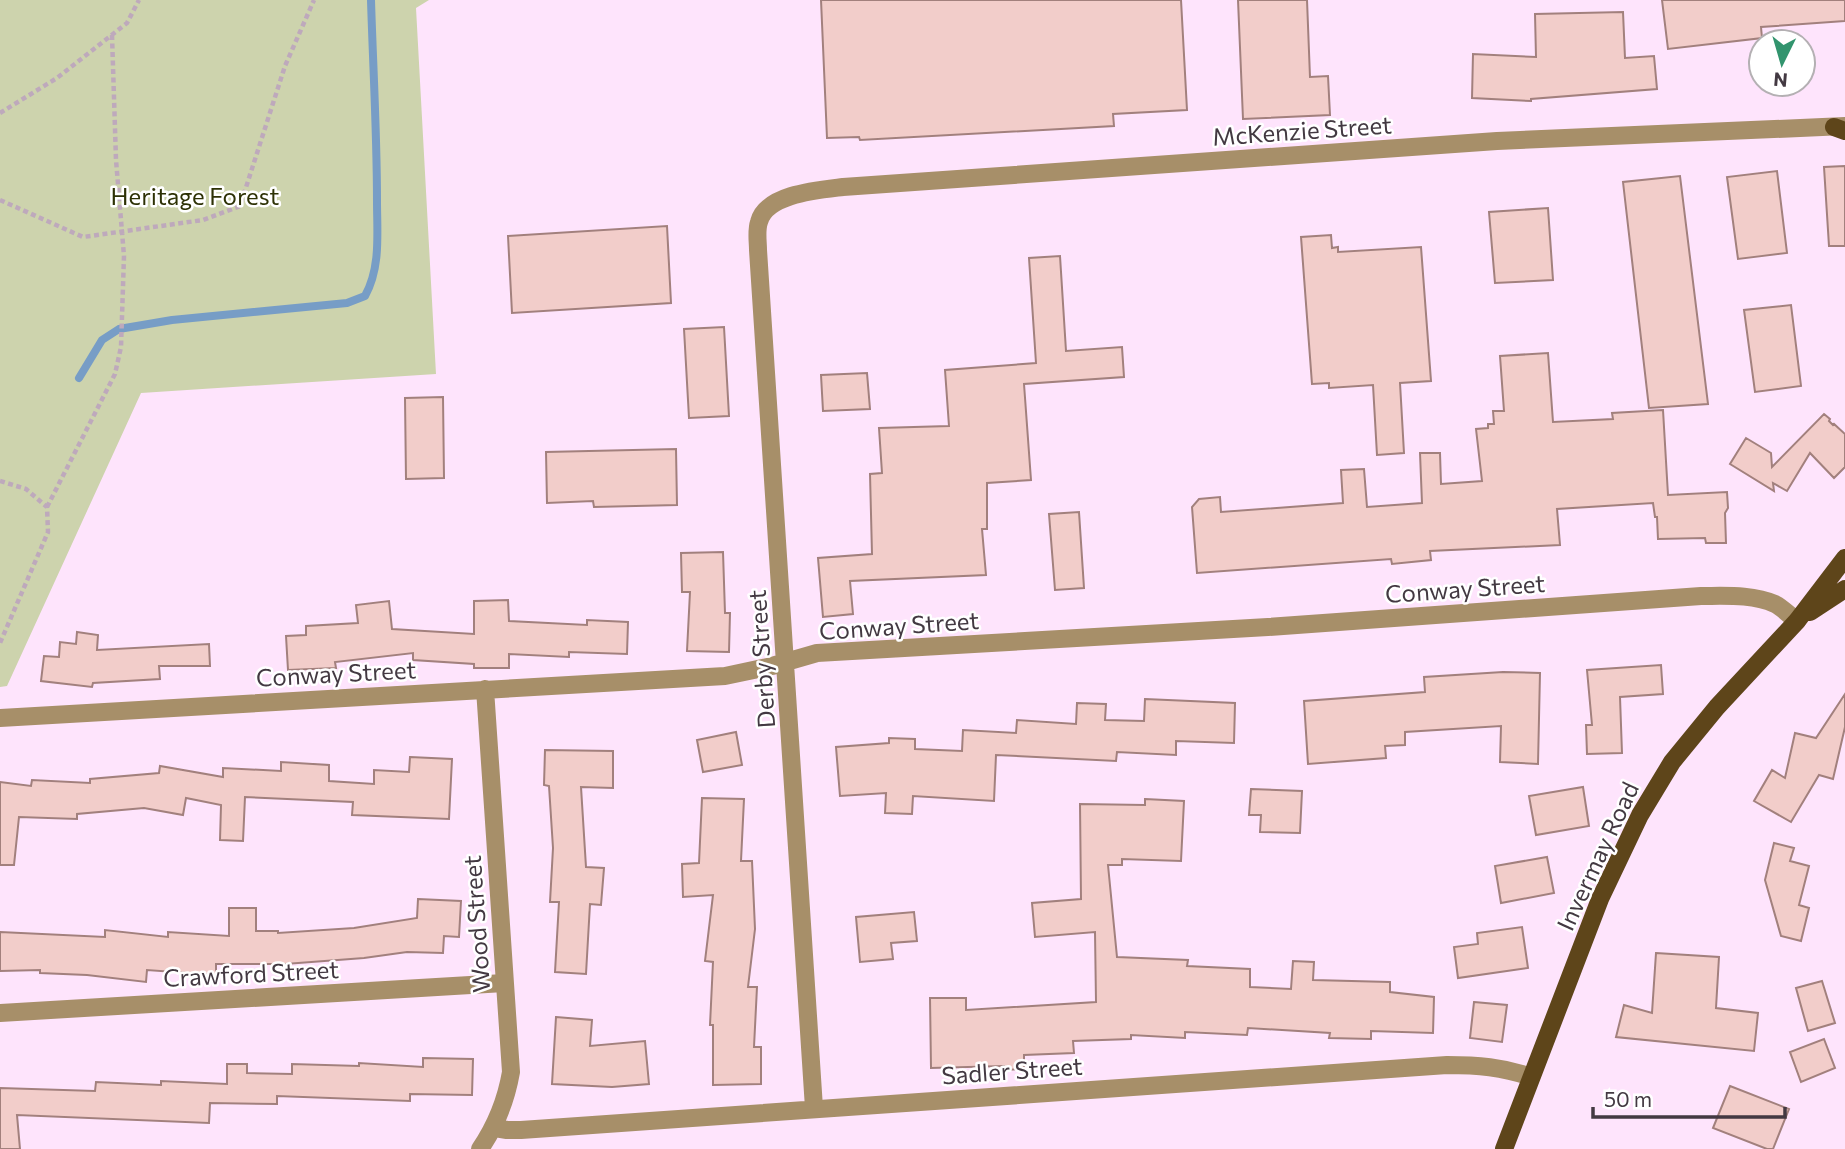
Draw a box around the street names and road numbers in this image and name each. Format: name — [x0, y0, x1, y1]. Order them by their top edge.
street label: McKenzie Street — [1211, 109, 1393, 151]
street label: Conway Street — [1384, 568, 1546, 608]
street label: Derby Street — [742, 589, 780, 729]
street label: Conway Street — [818, 605, 980, 645]
street label: Conway Street — [255, 654, 417, 692]
street label: Invermay Road — [1550, 777, 1644, 935]
street label: Wood Street — [457, 854, 495, 994]
street label: Crawford Street — [162, 954, 340, 992]
street label: Sadler Street — [941, 1051, 1084, 1089]

